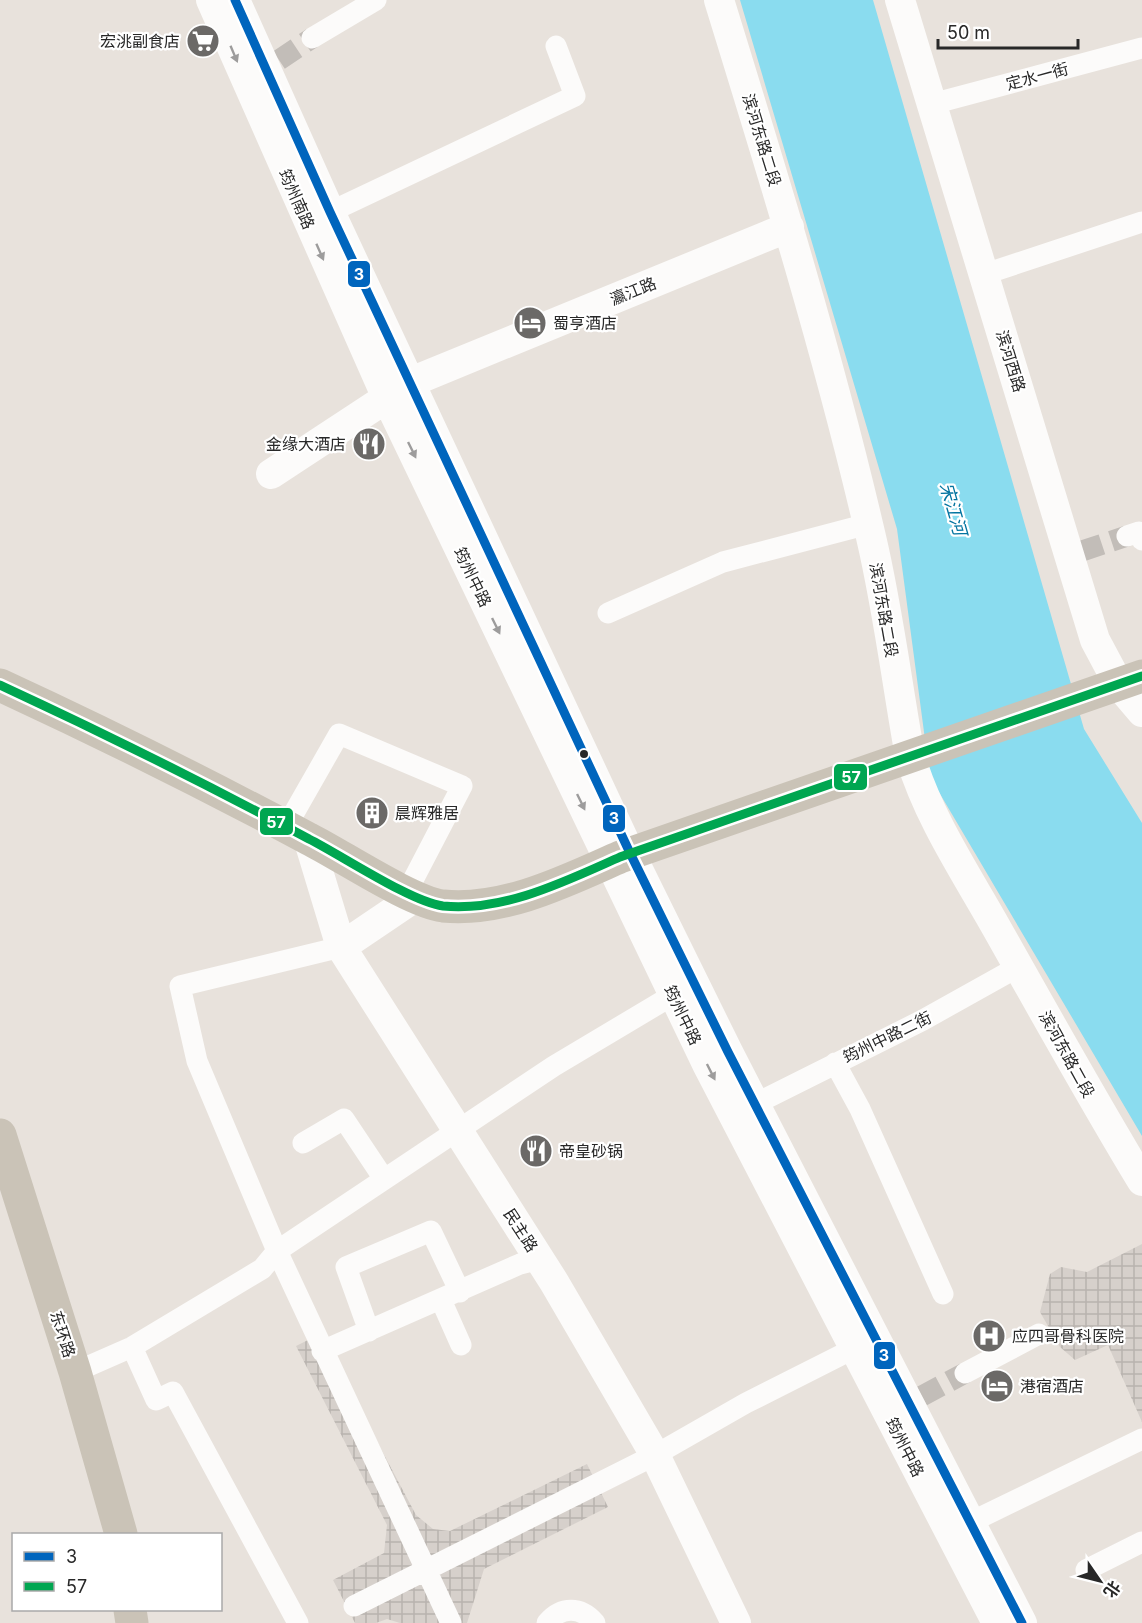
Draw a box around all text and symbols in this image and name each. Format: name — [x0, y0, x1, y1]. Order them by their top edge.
scale bar — [938, 12, 1078, 50]
text: 50 m — [947, 22, 990, 43]
supermarket icon: 宏洮副食店 — [185, 23, 221, 59]
place label: 宏洮副食店 — [100, 31, 180, 51]
one-way arrow — [229, 45, 239, 63]
street label: 定水一街 — [1003, 58, 1071, 94]
street label: 滨河东路二段 — [738, 91, 786, 189]
street label: 筠州南路 — [275, 166, 319, 232]
one-way arrow — [316, 243, 325, 260]
line badge: 3 — [347, 260, 371, 288]
text: 3 — [354, 264, 364, 284]
street label: 瀛江路 — [607, 273, 659, 309]
hotel icon: 蜀亨酒店 — [512, 305, 548, 341]
place label: 蜀亨酒店 — [553, 313, 617, 333]
street label: 滨河西路 — [992, 327, 1030, 395]
restaurant icon: 金缘大酒店 — [351, 426, 387, 462]
place label: 金缘大酒店 — [266, 434, 346, 454]
one-way arrow — [408, 442, 417, 459]
water label: 宋江河 — [936, 480, 972, 541]
street label: 筠州中路 — [450, 544, 496, 610]
street label: 滨河东路二段 — [866, 561, 902, 659]
one-way arrow — [492, 618, 501, 635]
unlabelled marker — [578, 748, 590, 760]
line badge: 57 — [833, 763, 868, 791]
text: 57 — [841, 767, 861, 787]
one-way arrow — [576, 794, 585, 811]
building icon: 晨辉雅居 — [354, 795, 390, 831]
place label: 晨辉雅居 — [395, 803, 459, 823]
line badge: 3 — [602, 804, 626, 833]
line badge: 57 — [259, 807, 294, 836]
text: 3 — [609, 808, 619, 828]
text: 57 — [266, 812, 286, 832]
street label: 筠州中路 — [660, 982, 706, 1048]
street label: 筠州中路二街 — [839, 1007, 935, 1067]
street label: 滨河东路二段 — [1035, 1007, 1099, 1101]
one-way arrow — [706, 1064, 716, 1081]
restaurant icon: 帝皇砂锅 — [518, 1133, 554, 1169]
place label: 帝皇砂锅 — [559, 1141, 623, 1161]
street label: 民主路 — [500, 1204, 542, 1256]
street label: 东环路 — [46, 1308, 80, 1360]
hospital icon: 应四哥骨科医院 — [971, 1318, 1007, 1354]
place label: 应四哥骨科医院 — [1012, 1326, 1124, 1346]
line badge: 3 — [873, 1341, 896, 1370]
text: 3 — [879, 1345, 889, 1365]
hotel icon: 港宿酒店 — [979, 1368, 1015, 1404]
place label: 港宿酒店 — [1020, 1376, 1084, 1396]
street label: 筠州中路 — [882, 1414, 928, 1480]
legend — [12, 1533, 222, 1611]
text: 3 — [66, 1546, 77, 1567]
north arrow — [1070, 1551, 1130, 1611]
text: 57 — [66, 1576, 87, 1597]
text: 北 — [1100, 1577, 1125, 1602]

